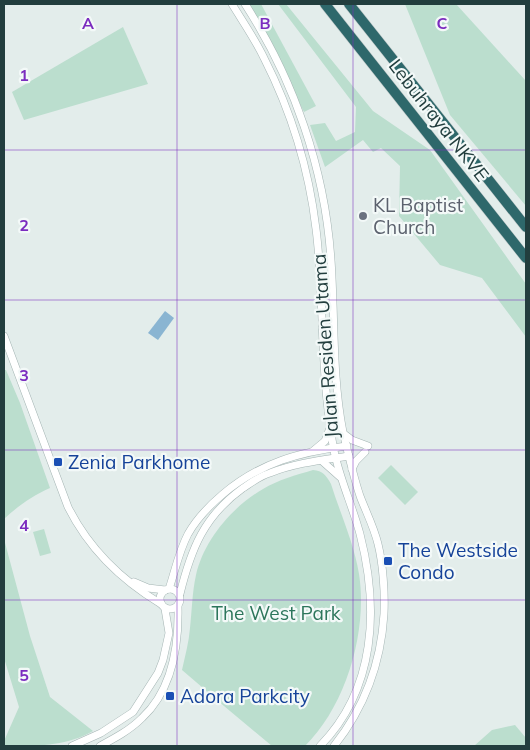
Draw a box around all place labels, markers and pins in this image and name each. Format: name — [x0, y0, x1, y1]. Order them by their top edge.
place label: KL Baptist Church — [373, 193, 463, 239]
marker: KL Baptist Church — [357, 210, 369, 222]
place label: Zenia Parkhome — [68, 450, 210, 474]
marker: Zenia Parkhome — [52, 456, 64, 468]
place label: The Westside Condo — [398, 538, 518, 584]
marker: The Westside Condo — [382, 555, 394, 567]
place label: Adora Parkcity — [180, 684, 310, 708]
marker: Adora Parkcity — [164, 690, 176, 702]

